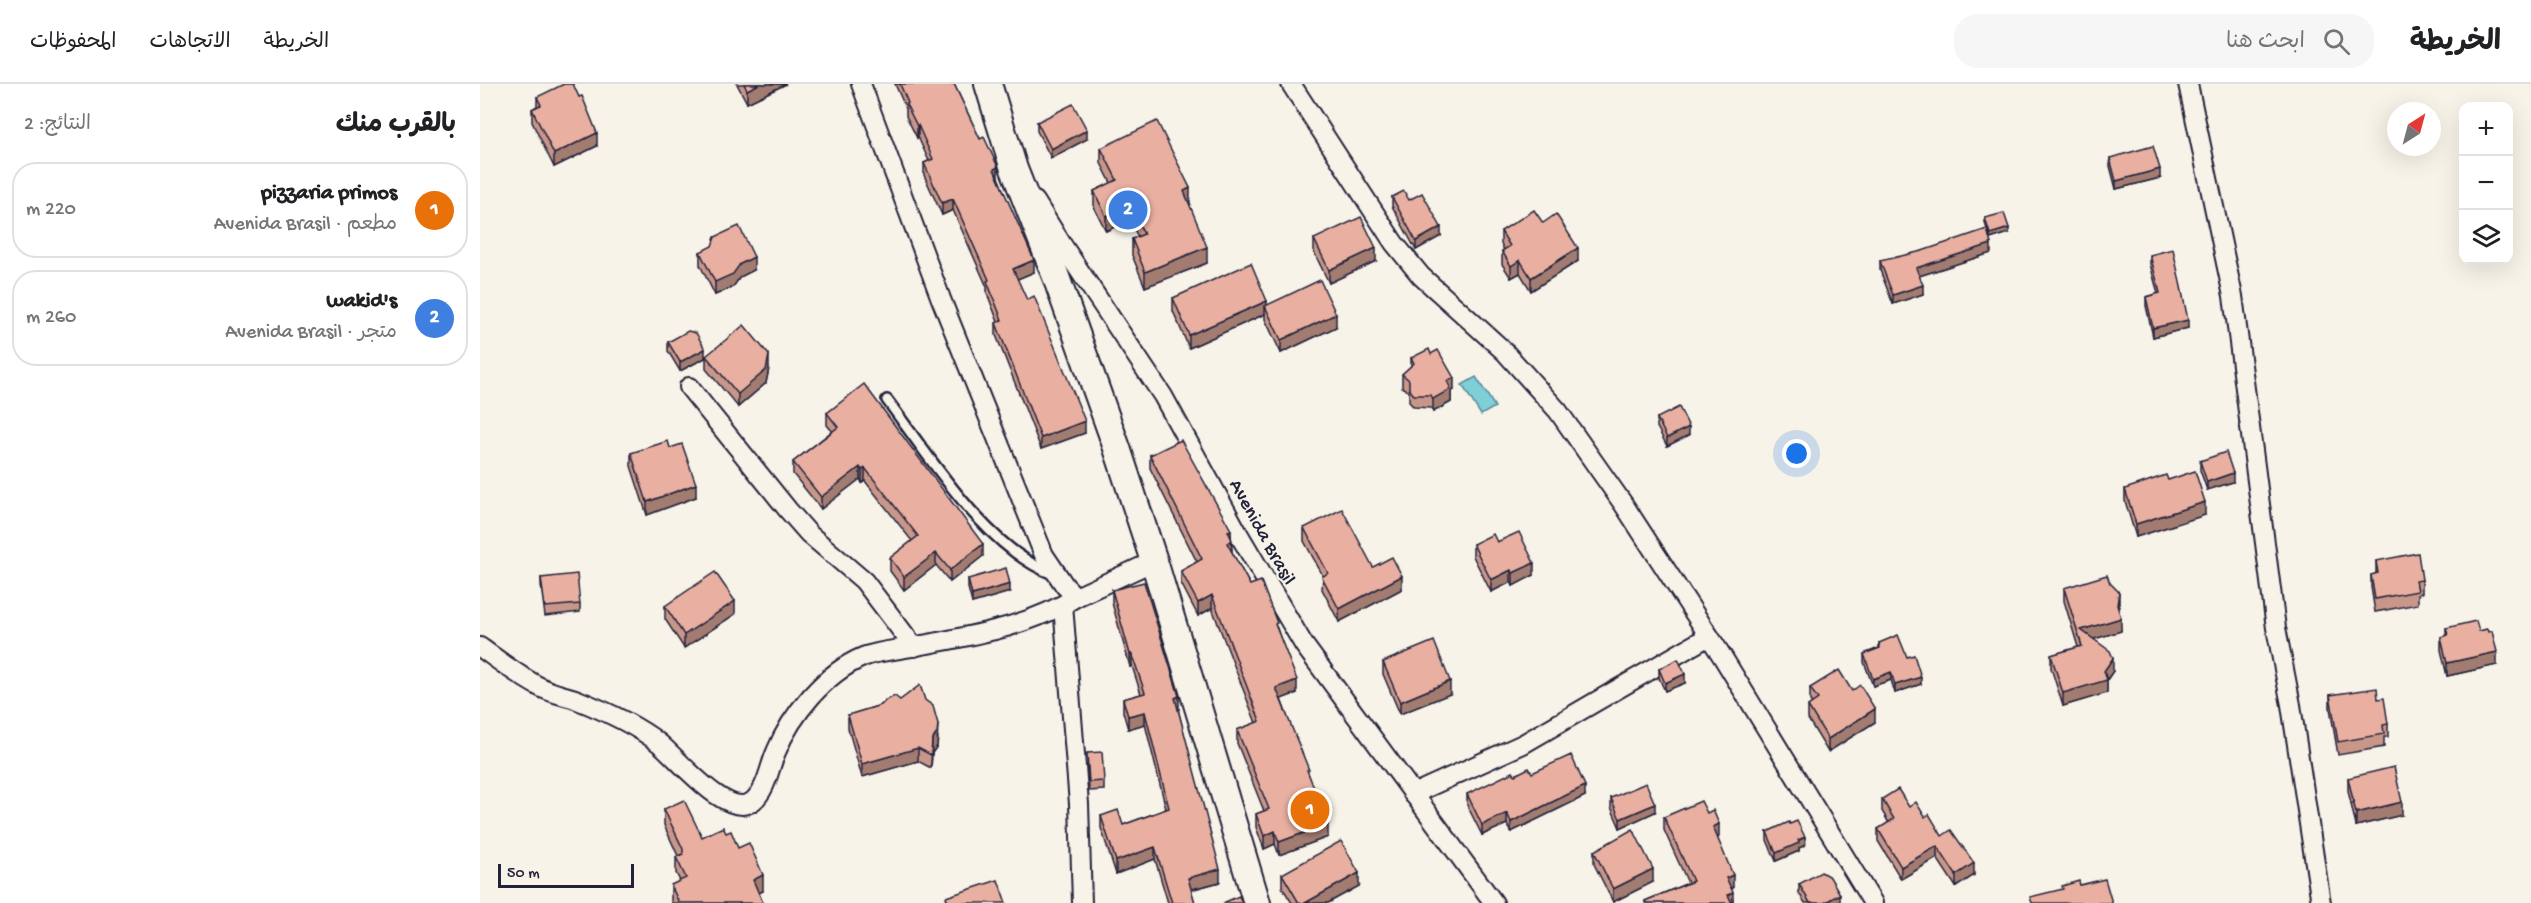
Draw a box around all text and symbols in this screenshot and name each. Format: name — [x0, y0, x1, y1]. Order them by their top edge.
search box — [1954, 14, 2374, 68]
icon: search — [2320, 25, 2353, 58]
text: الخريطة — [2410, 27, 2501, 60]
text: ابحث هنا — [2226, 30, 2305, 56]
text: المحفوظات — [30, 31, 116, 56]
text: الاتجاهات — [149, 31, 231, 56]
text: الخريطة — [264, 31, 329, 56]
north arrow — [2387, 102, 2441, 156]
map controls — [2459, 102, 2513, 264]
button: + — [2459, 102, 2513, 156]
text: بالقرب منك — [336, 111, 456, 142]
text: النتائج: 2 — [24, 114, 91, 137]
button: − — [2459, 156, 2513, 210]
text: pizzaria primos — [261, 181, 397, 207]
pin: 2 — [1108, 188, 1148, 232]
text: 220 m — [26, 199, 76, 222]
text: 1 — [430, 199, 439, 222]
button: layers — [2459, 210, 2513, 264]
text: مطعم · Avenida Brasil — [214, 214, 397, 237]
text: wakid's — [327, 289, 397, 315]
text: 260 m — [26, 307, 76, 330]
text: 2 — [430, 307, 439, 330]
text: متجر · Avenida Brasil — [225, 322, 397, 345]
your location — [1782, 439, 1811, 468]
street label: Avenida Brasil — [1223, 476, 1299, 589]
pin: 1 — [1290, 788, 1330, 832]
scale bar — [498, 861, 634, 888]
text: 50 m — [507, 865, 540, 884]

